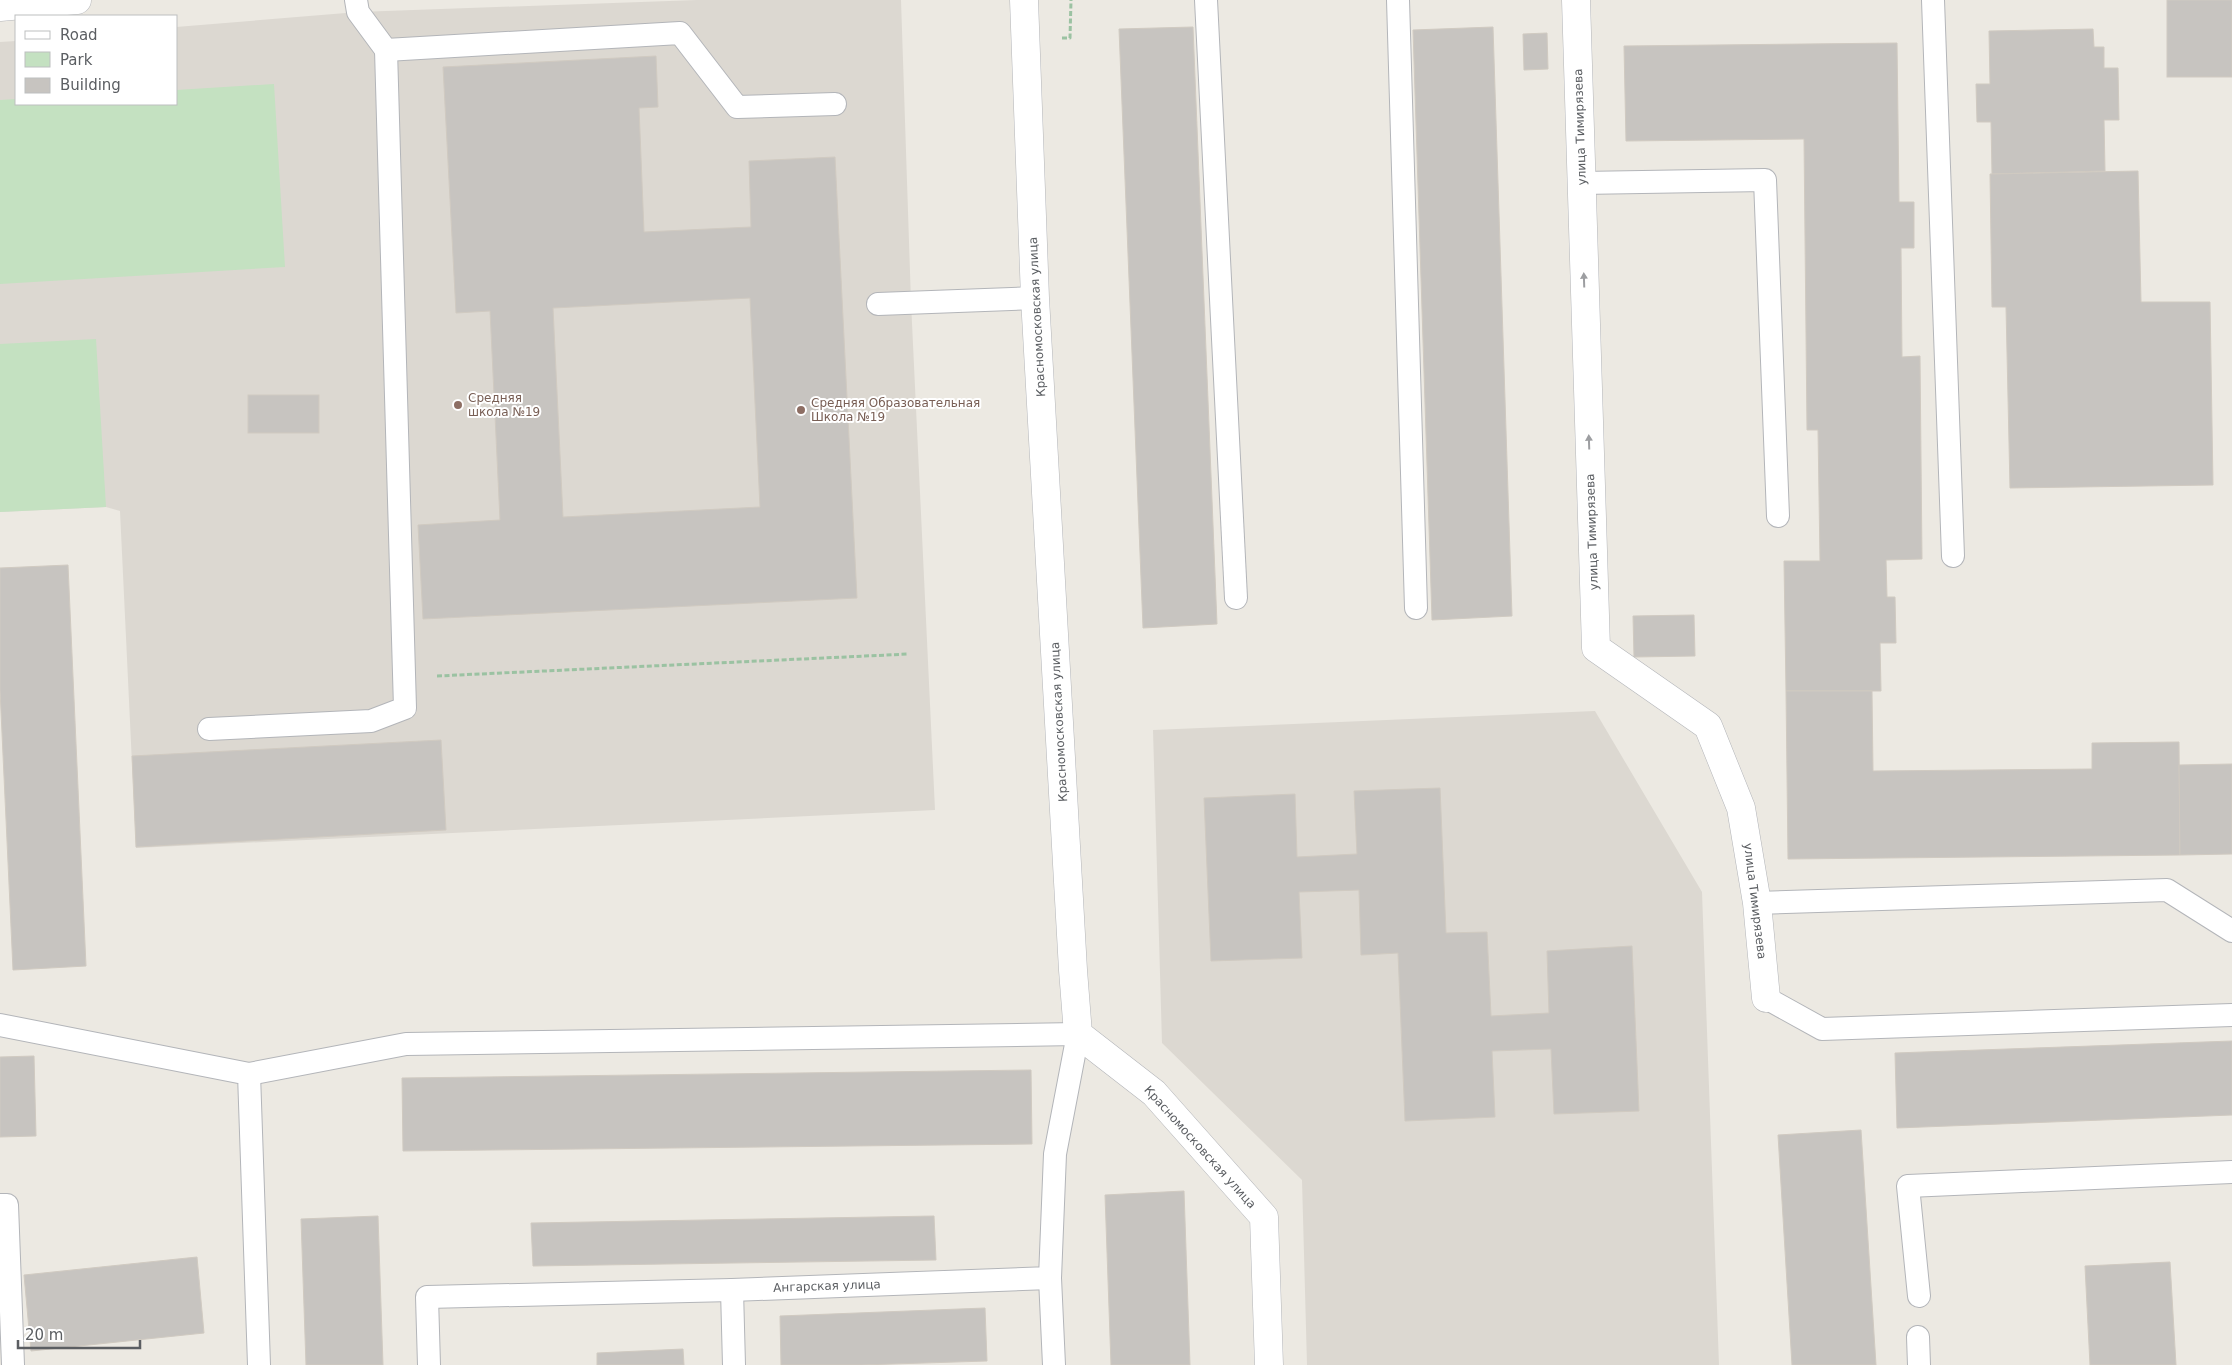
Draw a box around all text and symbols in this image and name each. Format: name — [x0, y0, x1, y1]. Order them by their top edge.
legend — [15, 15, 178, 105]
text: Road — [60, 26, 98, 44]
text: Park — [60, 51, 93, 69]
street label: улица Тимирязева — [1571, 68, 1589, 186]
text: Building — [60, 76, 121, 94]
street label: Красномосковская улица — [1026, 237, 1048, 397]
one-way arrow — [1580, 272, 1588, 288]
place label: Средняя школа №19 — [468, 391, 540, 419]
place label: Средняя Образовательная Школа №19 — [811, 396, 980, 424]
marker: Средняя школа №19 — [452, 399, 464, 411]
marker: Средняя Образовательная Школа №19 — [795, 404, 807, 416]
one-way arrow — [1585, 434, 1593, 450]
street label: улица Тимирязева — [1583, 473, 1601, 591]
street label: Красномосковская улица — [1048, 642, 1070, 802]
street label: улица Тимирязева — [1741, 842, 1769, 960]
street label: Красномосковская улица — [1141, 1083, 1259, 1211]
street label: Ангарская улица — [773, 1277, 881, 1295]
scale bar — [18, 1318, 140, 1350]
text: 20 m — [25, 1326, 63, 1344]

